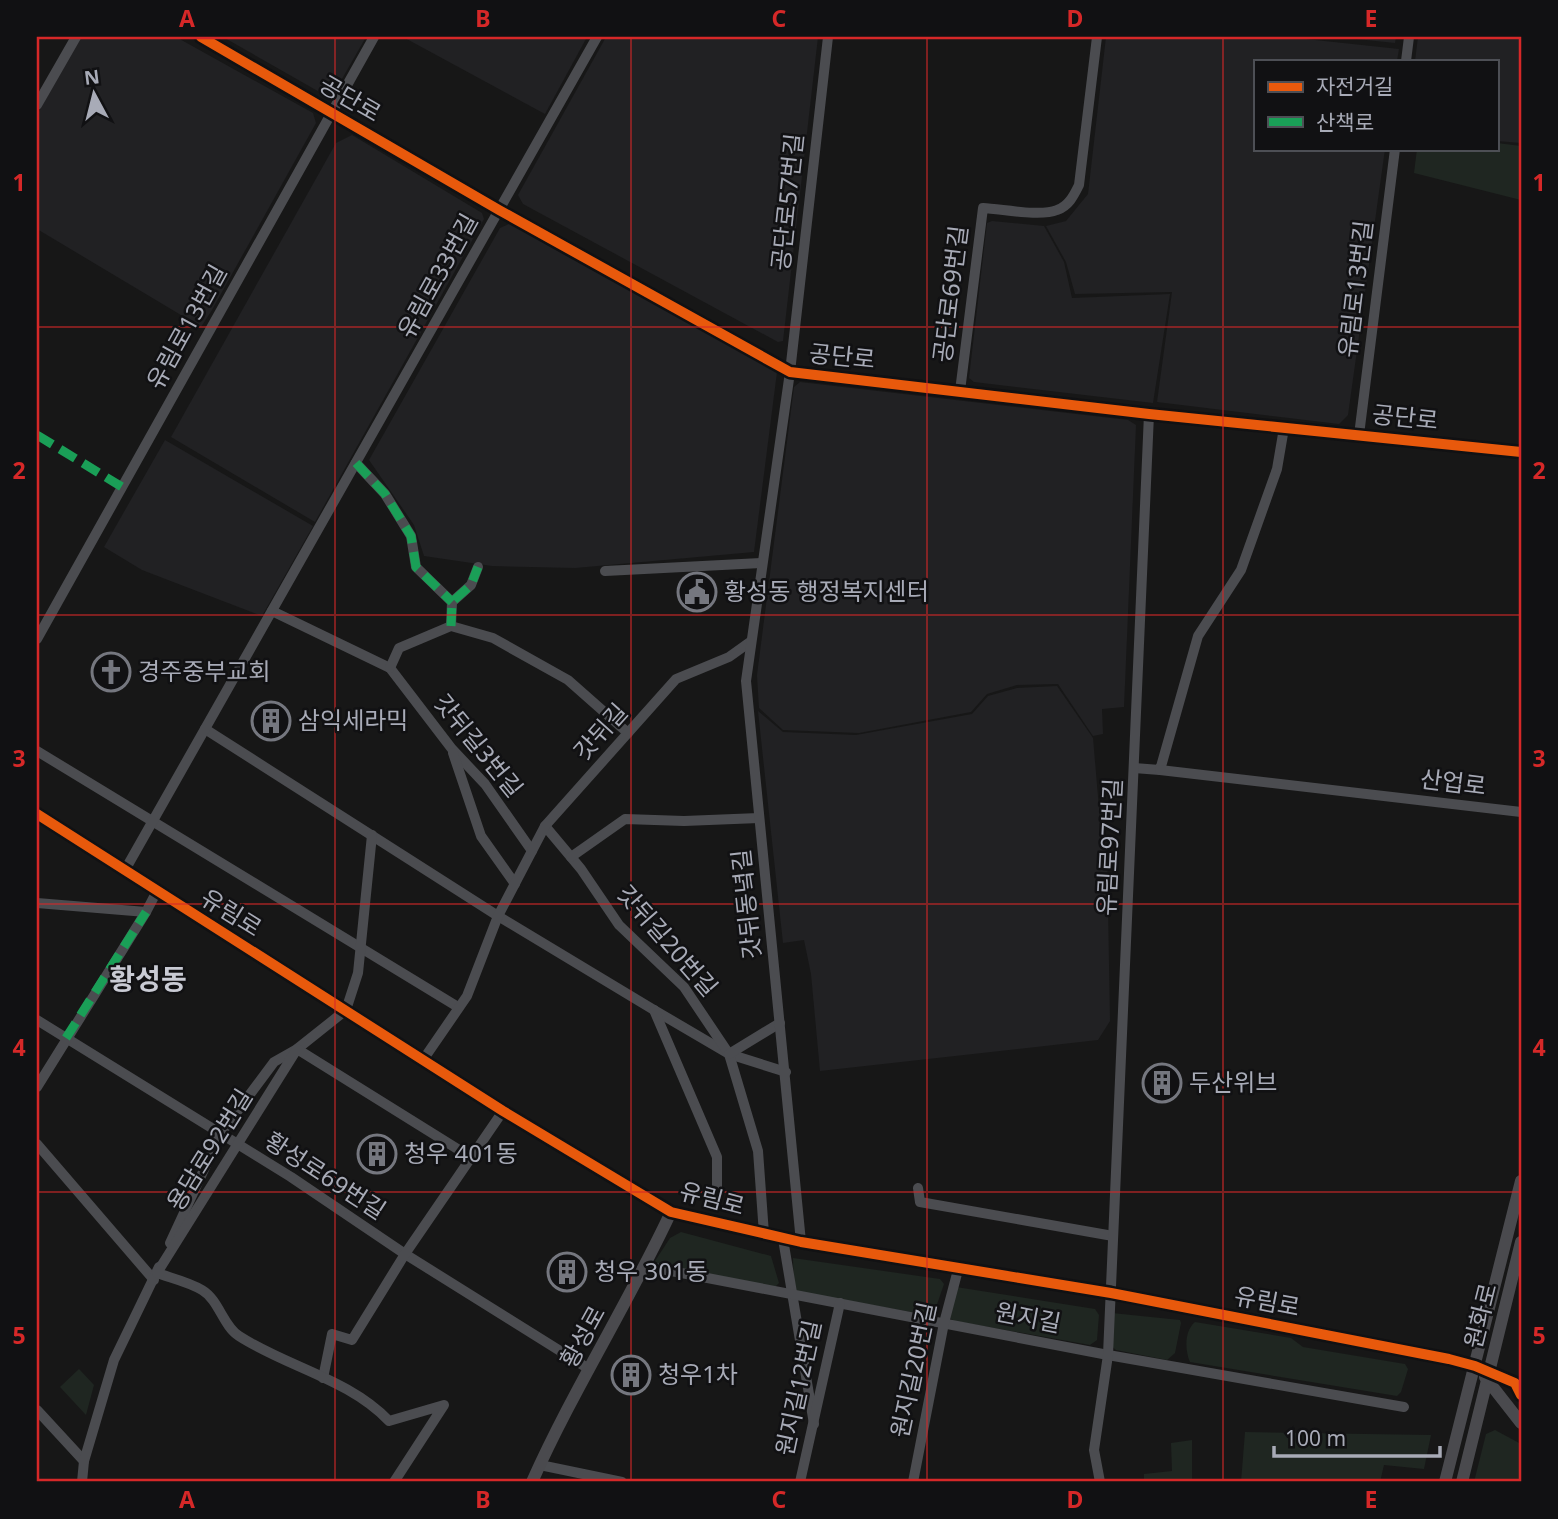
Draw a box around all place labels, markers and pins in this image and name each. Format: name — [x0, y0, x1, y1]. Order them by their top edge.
public building icon: 황성동 행정복지센터 — [676, 571, 718, 613]
place label: 황성동 행정복지센터 — [724, 574, 929, 607]
church icon: 경주중부교회 — [90, 651, 132, 693]
place label: 경주중부교회 — [138, 654, 270, 687]
building icon: 삼익세라믹 — [250, 700, 292, 742]
place label: 삼익세라믹 — [298, 703, 408, 736]
building icon: 두산위브 — [1141, 1062, 1183, 1104]
place label: 두산위브 — [1189, 1065, 1277, 1098]
building icon: 청우 401동 — [356, 1133, 398, 1175]
place label: 청우 401동 — [404, 1136, 518, 1169]
building icon: 청우 301동 — [546, 1251, 588, 1293]
place label: 청우 301동 — [594, 1254, 708, 1287]
building icon: 청우1차 — [610, 1354, 652, 1396]
place label: 청우1차 — [658, 1357, 738, 1390]

